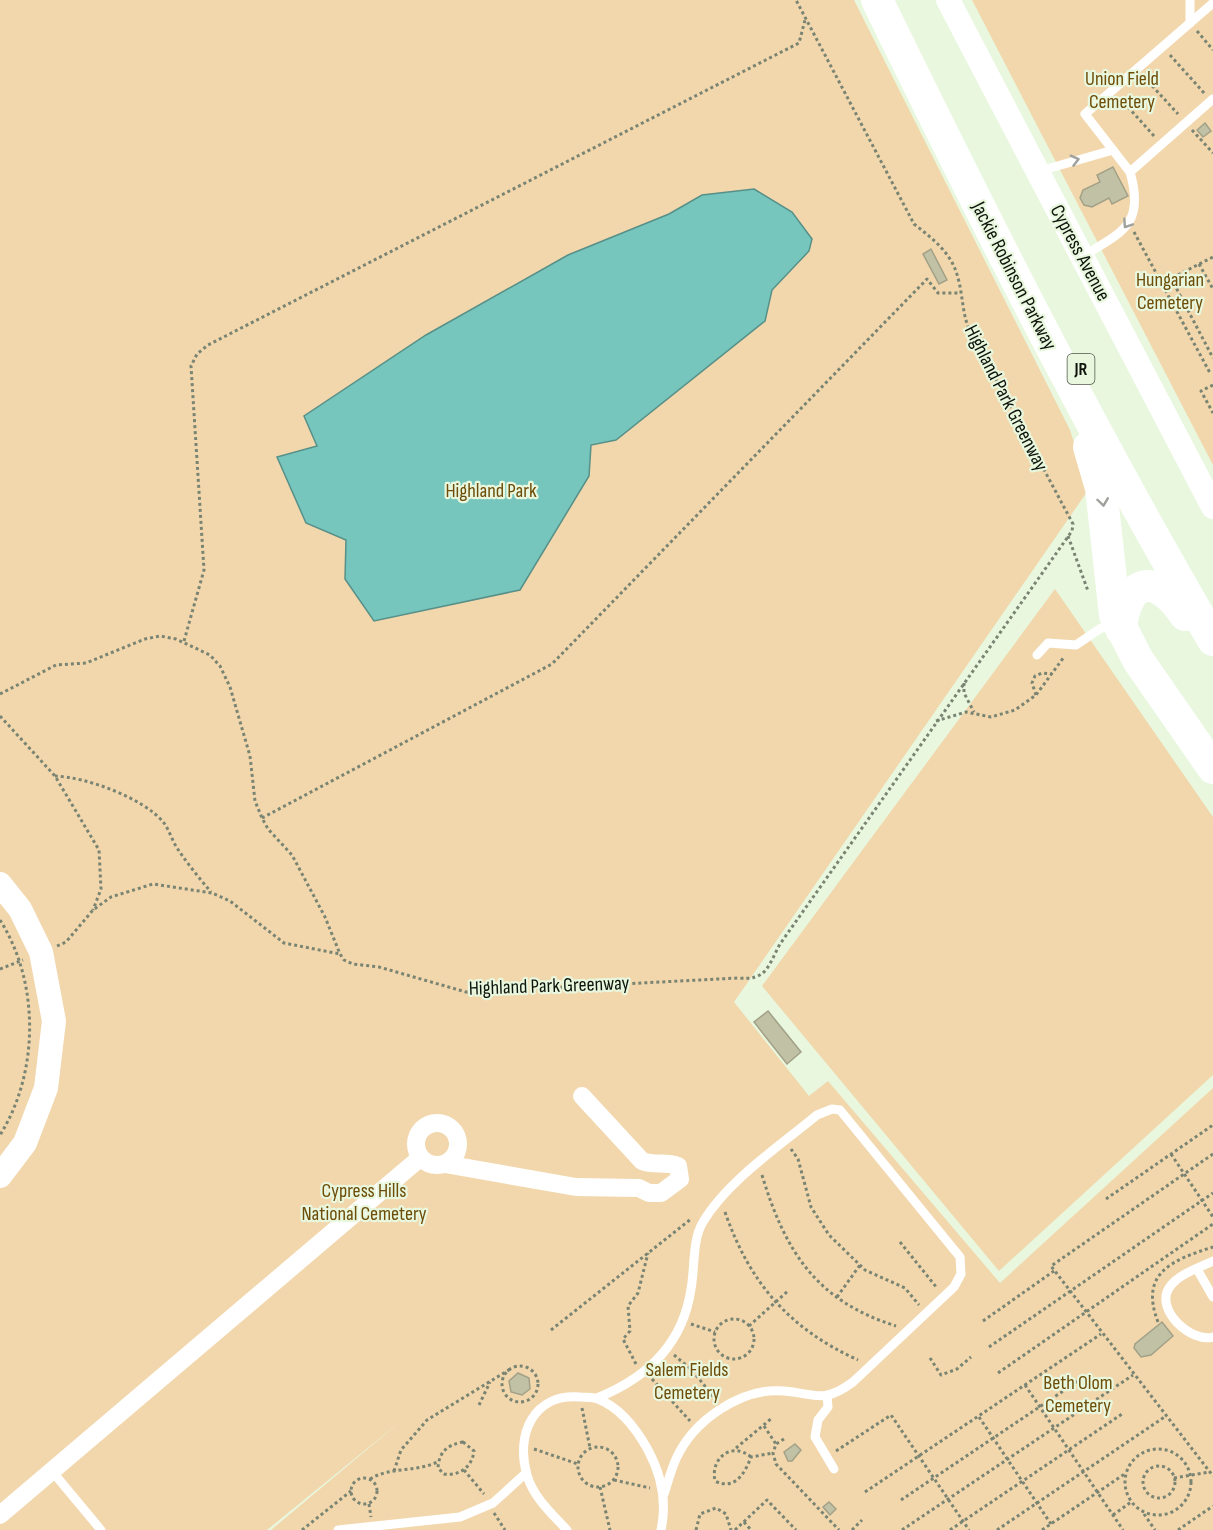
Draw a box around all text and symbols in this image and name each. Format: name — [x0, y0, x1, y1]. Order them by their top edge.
park label: Union Field Cemetery — [1085, 67, 1159, 114]
one-way arrow — [1069, 155, 1080, 167]
street label: Jackie Robinson Parkway — [966, 197, 1062, 354]
street label: Cypress Avenue — [1045, 201, 1115, 305]
one-way arrow — [1123, 218, 1134, 229]
park label: Hungarian Cemetery — [1136, 268, 1204, 315]
street label: Highland Park Greenway — [959, 321, 1053, 475]
road number: JR — [1068, 354, 1094, 384]
park label: Highland Park — [445, 479, 537, 503]
one-way arrow — [1097, 498, 1109, 507]
street label: Highland Park Greenway — [468, 971, 630, 1001]
park label: Cypress Hills National Cemetery — [301, 1179, 427, 1226]
park label: Salem Fields Cemetery — [646, 1358, 728, 1405]
park label: Beth Olom Cemetery — [1043, 1371, 1113, 1418]

